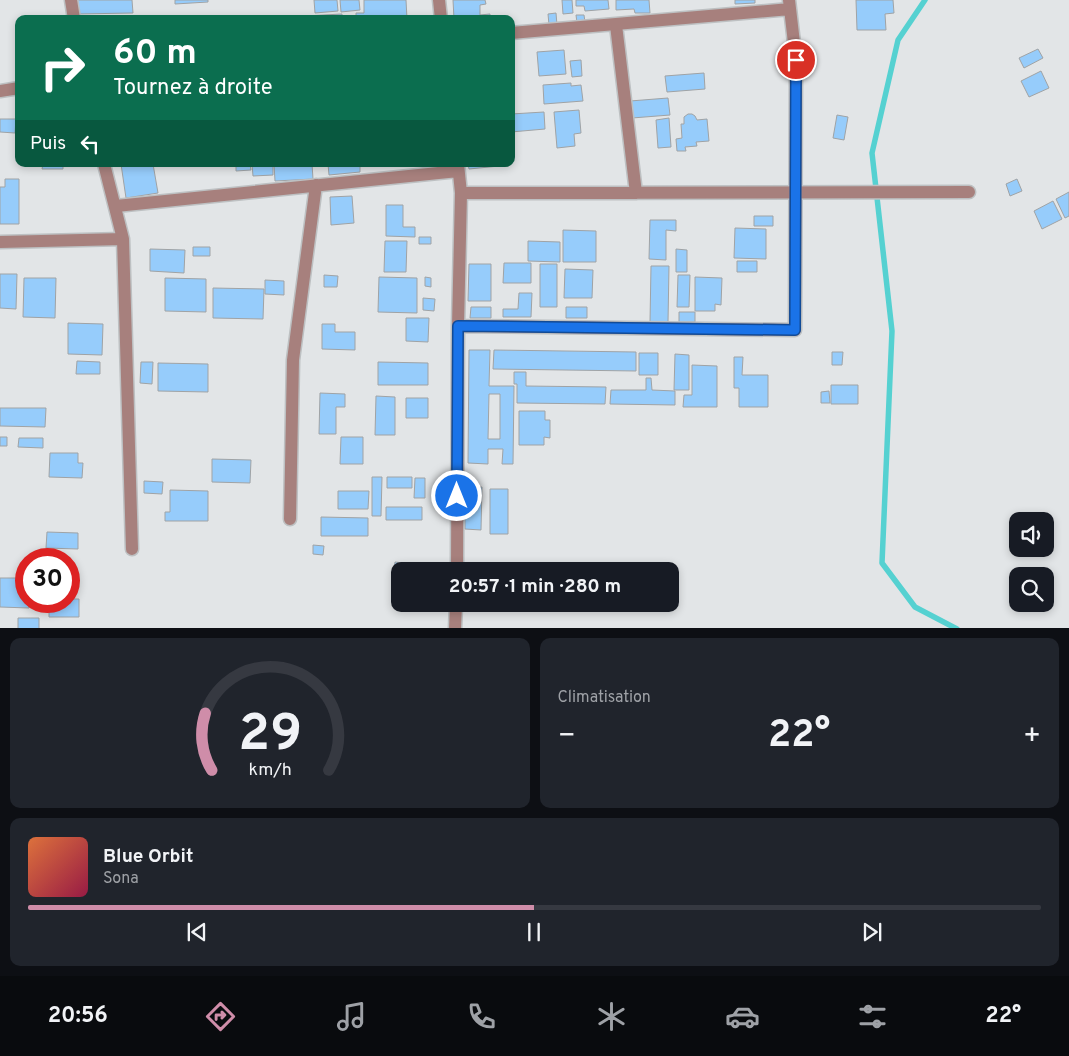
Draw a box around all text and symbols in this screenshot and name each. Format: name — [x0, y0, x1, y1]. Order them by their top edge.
text: 60 m — [113, 32, 197, 76]
icon: right — [30, 35, 95, 100]
pin — [775, 39, 817, 81]
icon: arrive — [782, 46, 810, 74]
text: Tournez à droite — [113, 75, 273, 102]
icon: left — [76, 130, 104, 158]
text: Puis — [30, 132, 66, 156]
position arrow — [430, 469, 482, 521]
map controls — [1009, 512, 1054, 612]
button: sound — [1009, 512, 1054, 557]
speed limit sign: 30 — [15, 548, 80, 613]
button: search — [1009, 567, 1054, 612]
text: 20:57 · 1 min · 280 m — [449, 575, 621, 599]
text: Climatisation — [558, 688, 651, 708]
text: 29 — [238, 703, 302, 769]
text: 22° — [768, 712, 830, 761]
text: − — [558, 719, 576, 755]
text: + — [1023, 719, 1041, 755]
text: km/h — [248, 759, 291, 782]
text: Blue Orbit — [103, 845, 193, 869]
text: Sona — [103, 869, 139, 889]
icon: previous — [183, 918, 211, 946]
icon: pause — [520, 918, 548, 946]
icon: next — [858, 918, 886, 946]
icon: directions — [203, 999, 238, 1034]
icon: music — [334, 999, 369, 1034]
icon: phone — [464, 999, 499, 1034]
icon: climate — [594, 999, 629, 1034]
icon: car — [725, 999, 760, 1034]
icon: filters — [855, 999, 890, 1034]
text: 20:56 — [48, 1003, 108, 1030]
text: 22° — [985, 1003, 1021, 1030]

